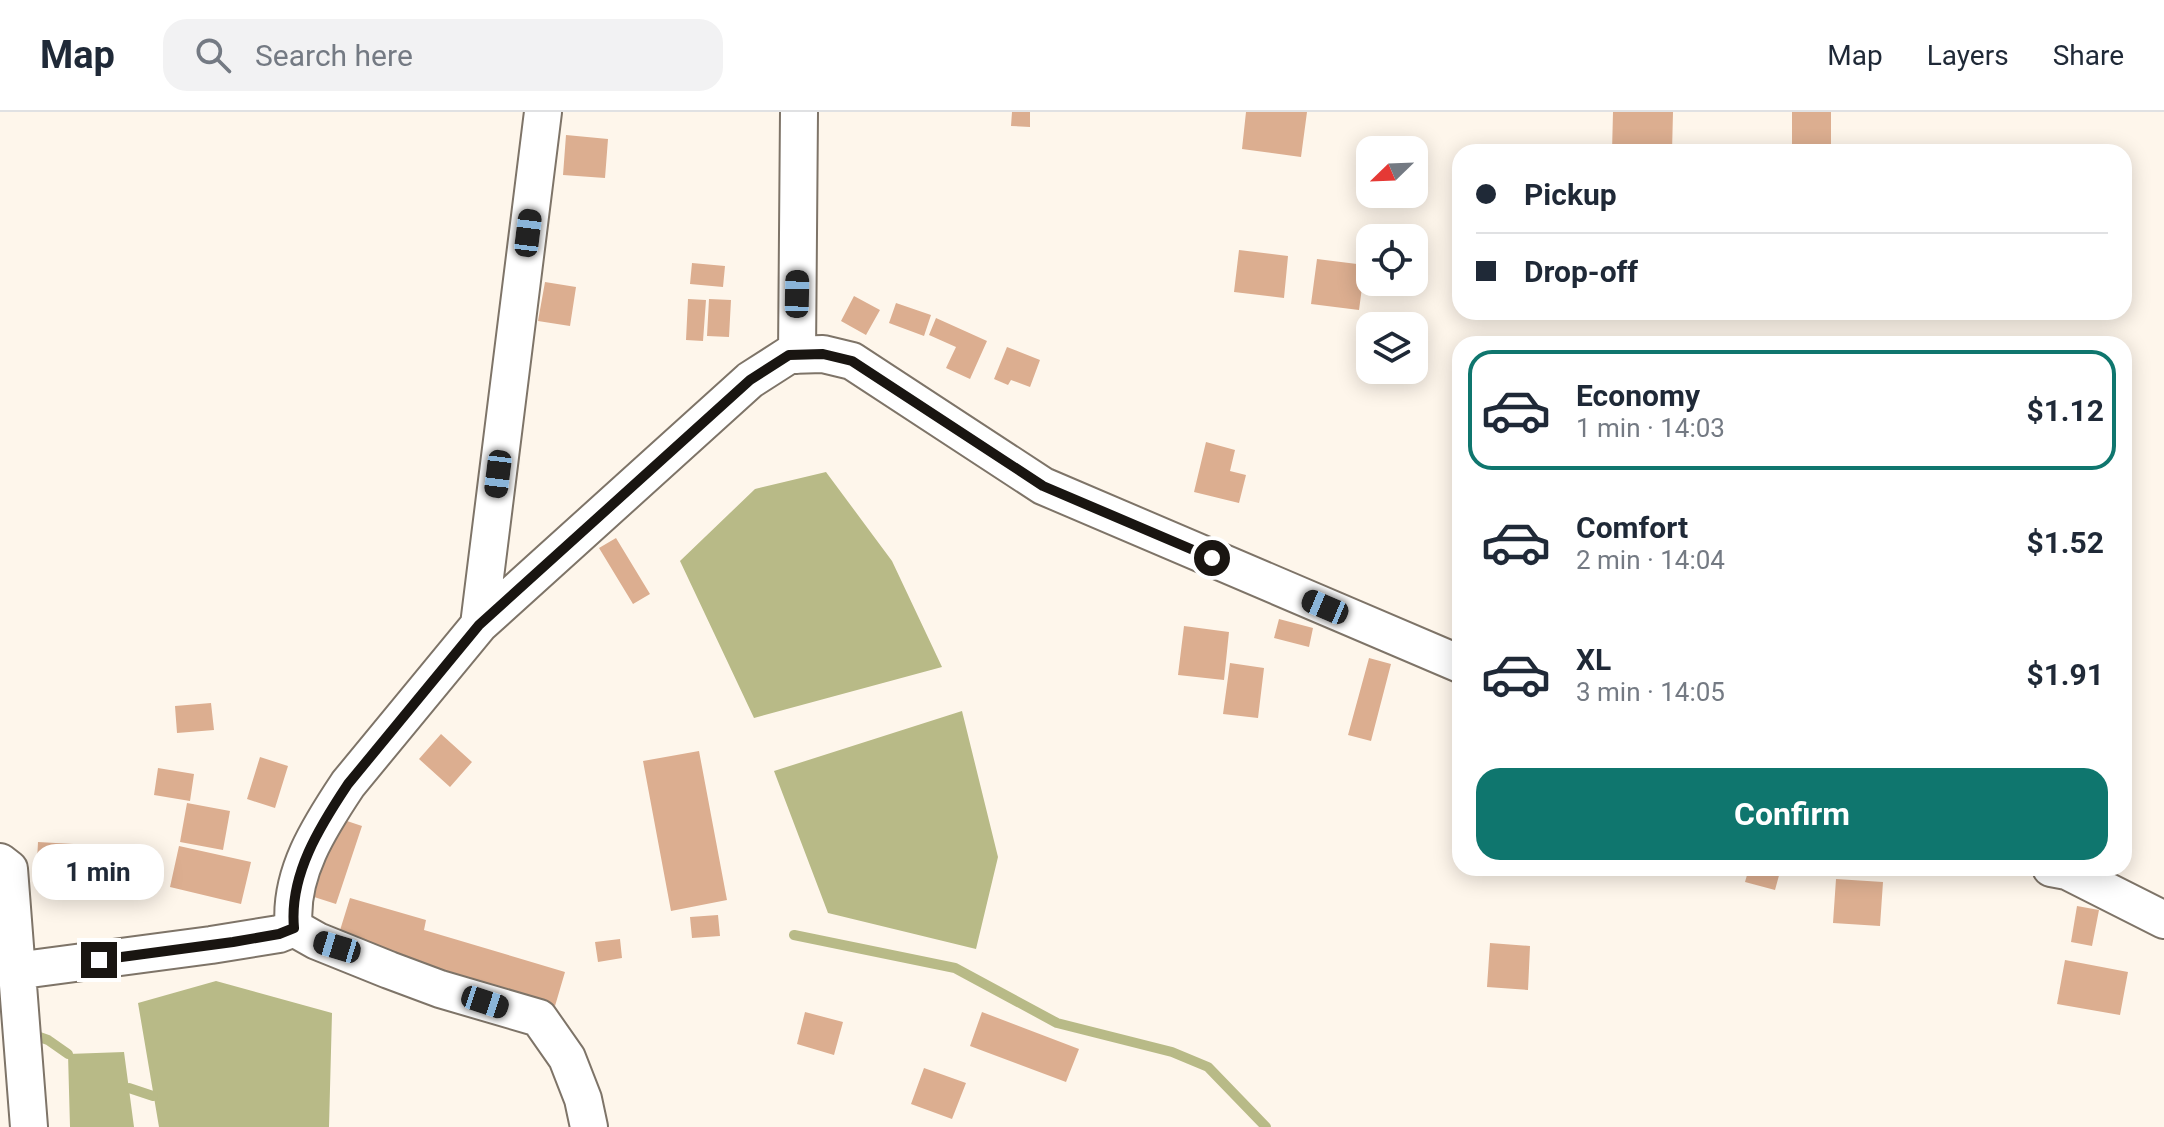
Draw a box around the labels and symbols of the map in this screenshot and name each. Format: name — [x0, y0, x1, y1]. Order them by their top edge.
north arrow — [1356, 136, 1428, 208]
car — [513, 208, 543, 258]
car — [785, 270, 809, 318]
car — [483, 449, 513, 499]
route start — [1194, 540, 1230, 576]
car — [1298, 587, 1352, 627]
callout: 1 min — [33, 844, 165, 900]
car — [311, 929, 363, 965]
route end — [81, 942, 117, 978]
car — [458, 983, 512, 1021]

